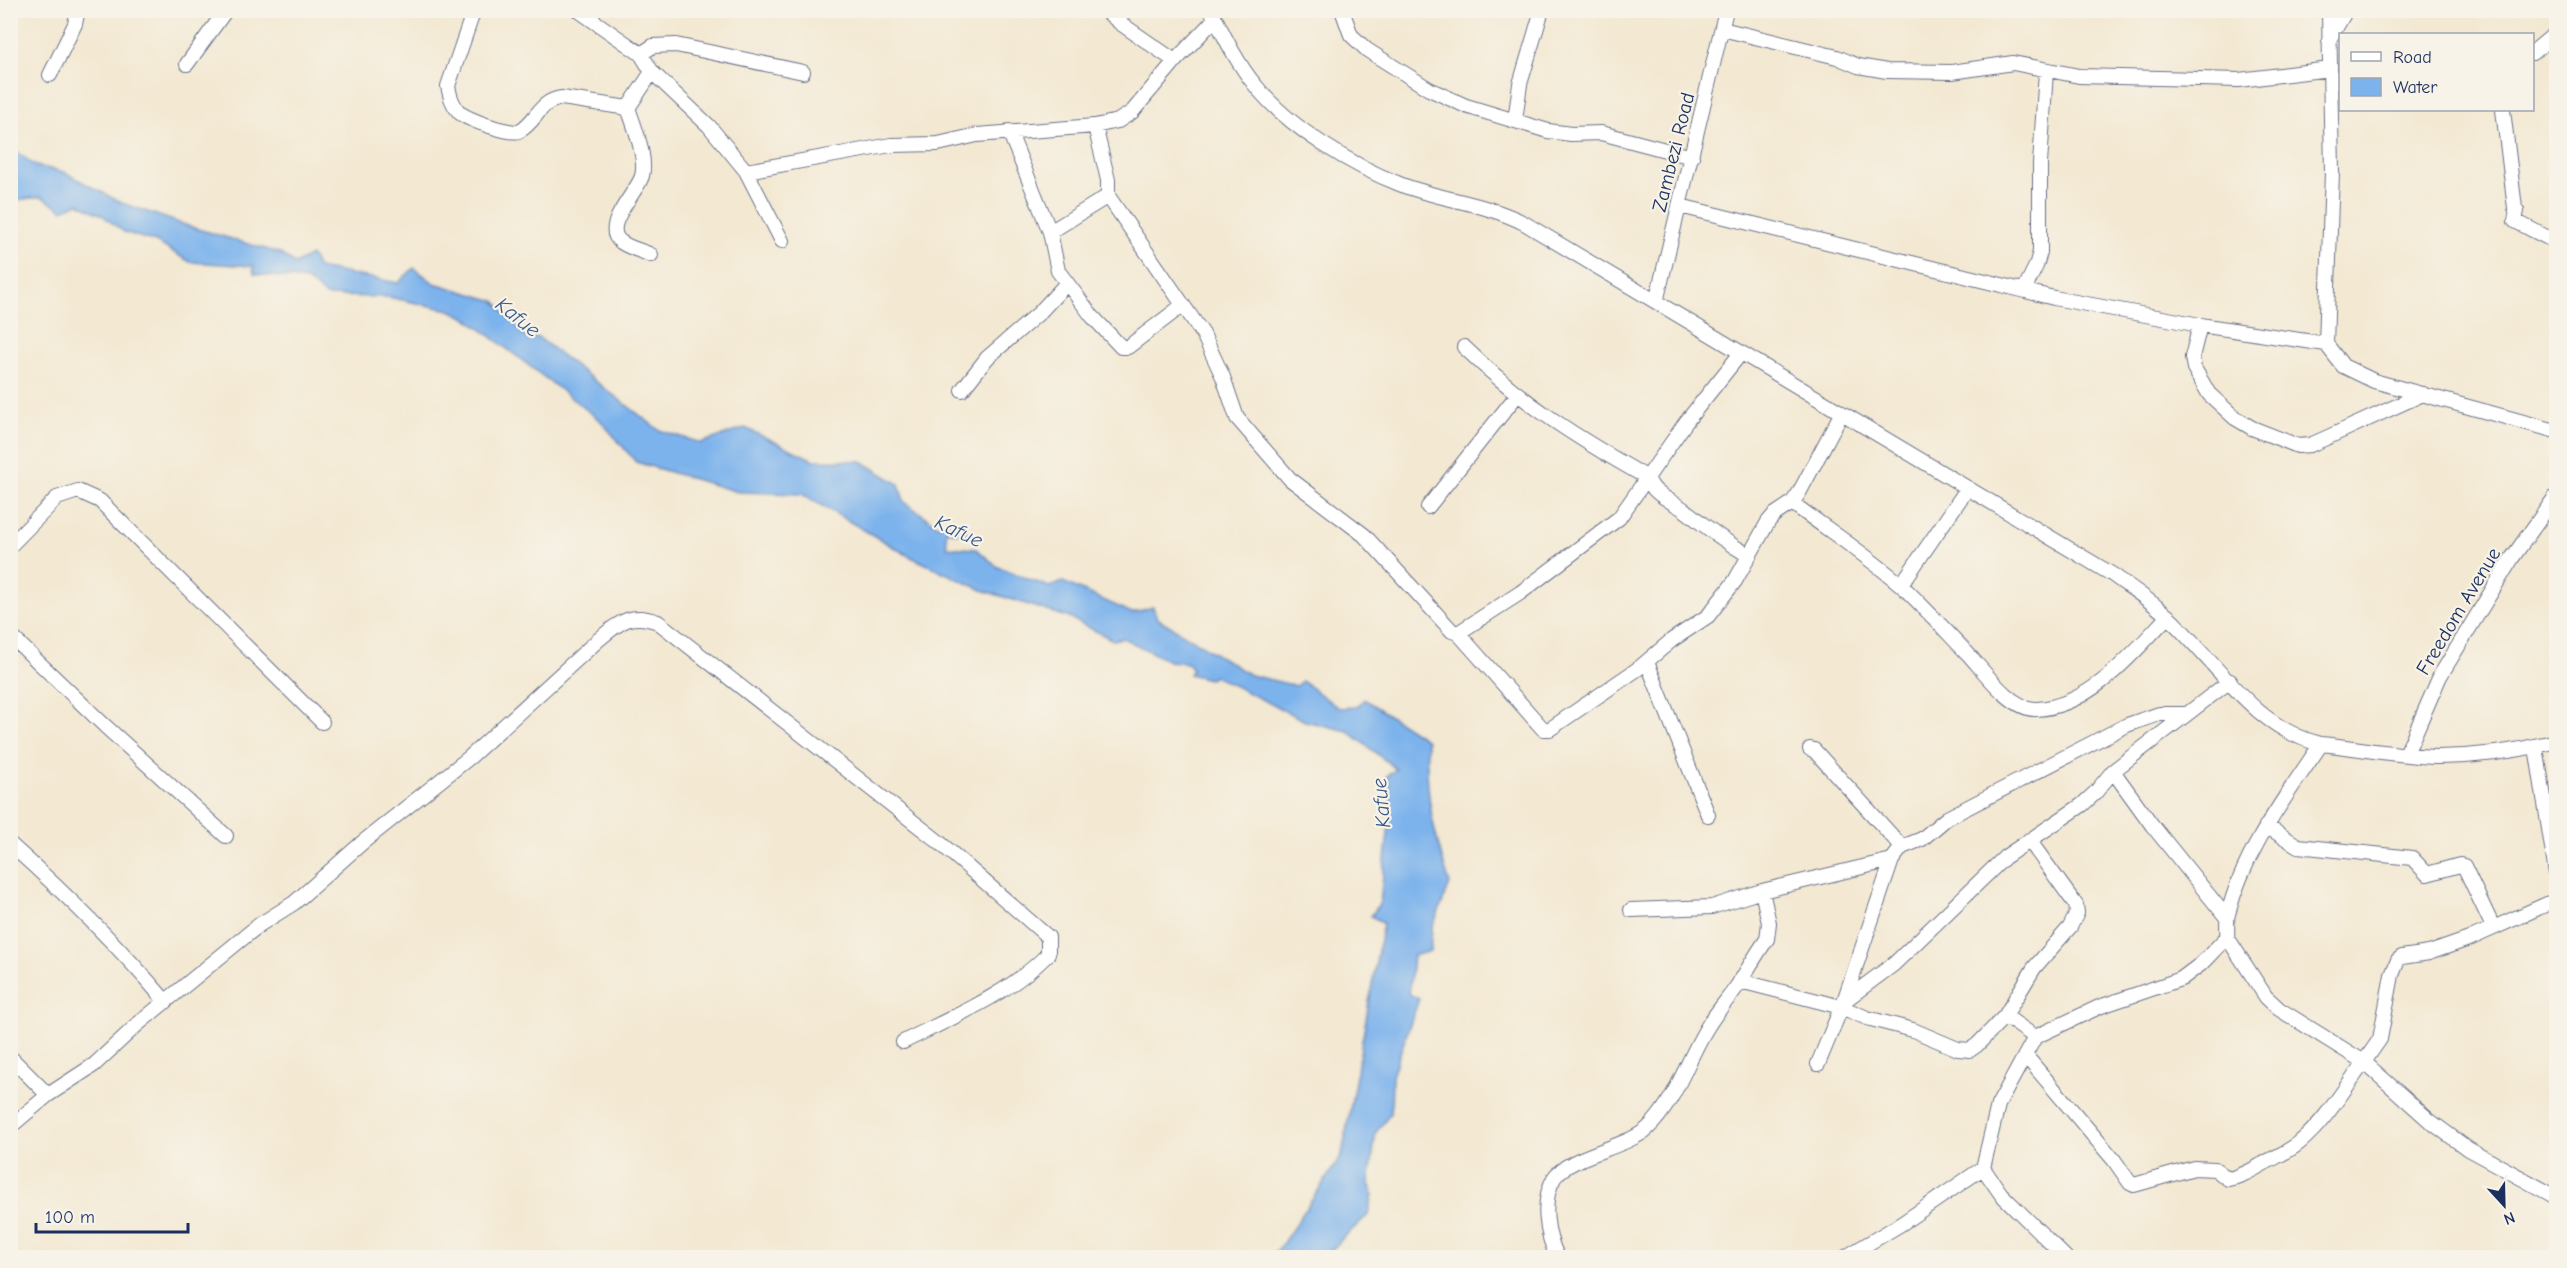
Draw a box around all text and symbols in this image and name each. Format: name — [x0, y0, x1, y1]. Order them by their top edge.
legend — [2339, 33, 2534, 111]
text: Road — [2393, 47, 2432, 68]
text: Water — [2393, 77, 2438, 98]
street label: Zambezi Road — [1648, 90, 1699, 214]
water label: Kafue — [491, 292, 545, 342]
water label: Kafue — [931, 510, 987, 553]
street label: Freedom Avenue — [2411, 543, 2505, 679]
water label: Kafue — [1367, 776, 1395, 829]
north arrow — [2474, 1175, 2534, 1235]
scale bar — [36, 1196, 188, 1234]
text: 100 m — [45, 1207, 95, 1228]
text: N — [2501, 1208, 2517, 1228]

